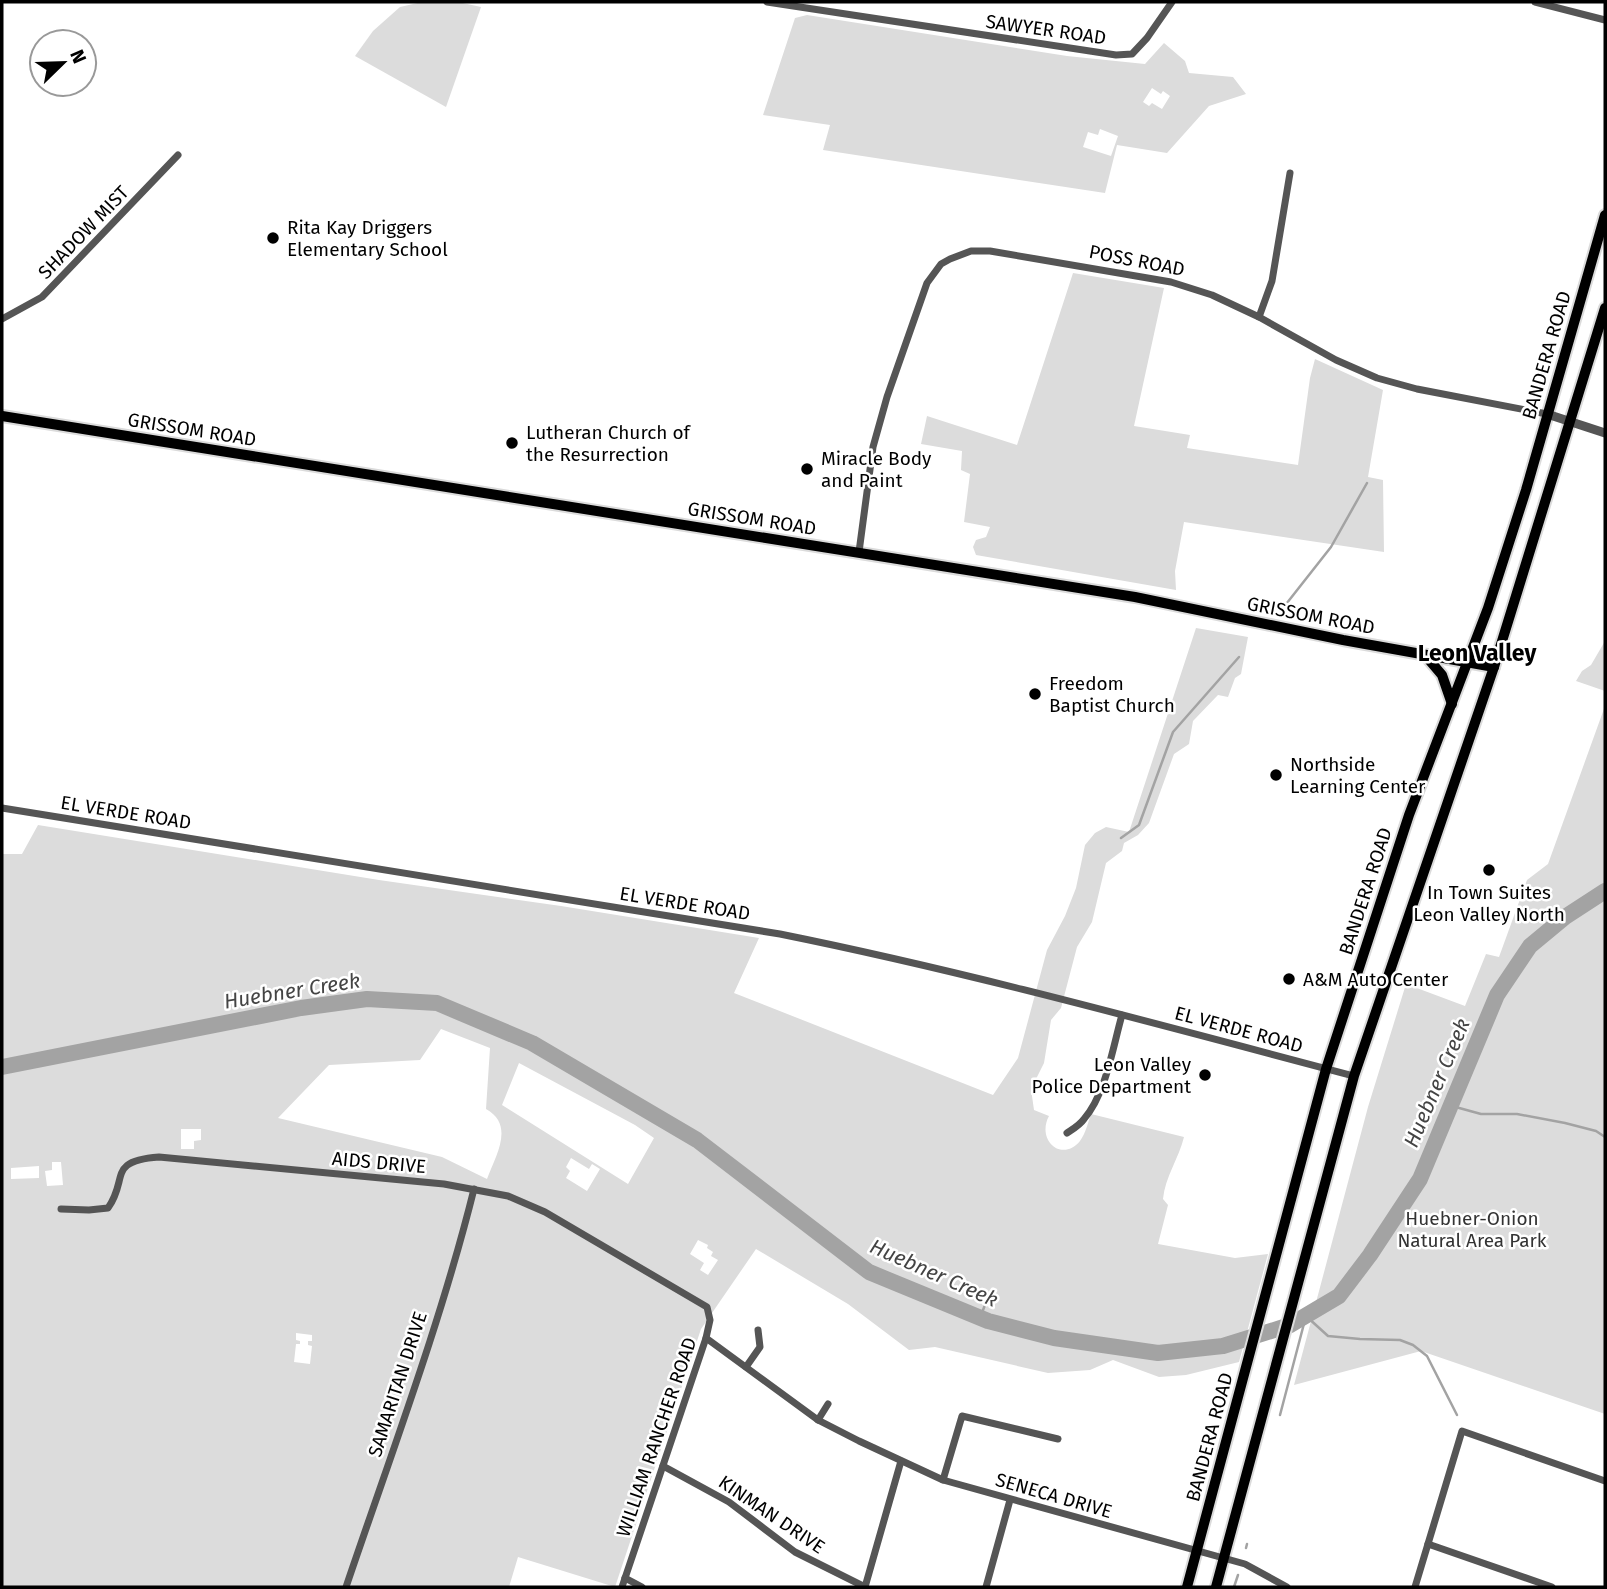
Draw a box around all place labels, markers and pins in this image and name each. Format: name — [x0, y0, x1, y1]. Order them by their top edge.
place label: Rita Kay Driggers Elementary School — [287, 216, 448, 261]
marker: Rita Kay Driggers Elementary School — [265, 230, 281, 246]
place label: Lutheran Church of the Resurrection — [526, 421, 692, 466]
marker: Lutheran Church of the Resurrection — [504, 435, 520, 451]
place label: Miracle Body and Paint — [821, 447, 932, 492]
marker: Miracle Body and Paint — [799, 461, 815, 477]
place label: Freedom Baptist Church — [1049, 672, 1175, 717]
marker: Freedom Baptist Church — [1027, 686, 1043, 702]
place label: Northside Learning Center — [1290, 753, 1426, 798]
marker: Northside Learning Center — [1268, 767, 1284, 783]
marker: In Town Suites Leon Valley North — [1481, 862, 1497, 878]
place label: In Town Suites Leon Valley North — [1413, 881, 1565, 926]
place label: A&M Auto Center — [1303, 968, 1449, 991]
marker: A&M Auto Center — [1281, 971, 1297, 987]
place label: Leon Valley Police Department — [1032, 1053, 1192, 1098]
marker: Leon Valley Police Department — [1197, 1067, 1213, 1083]

